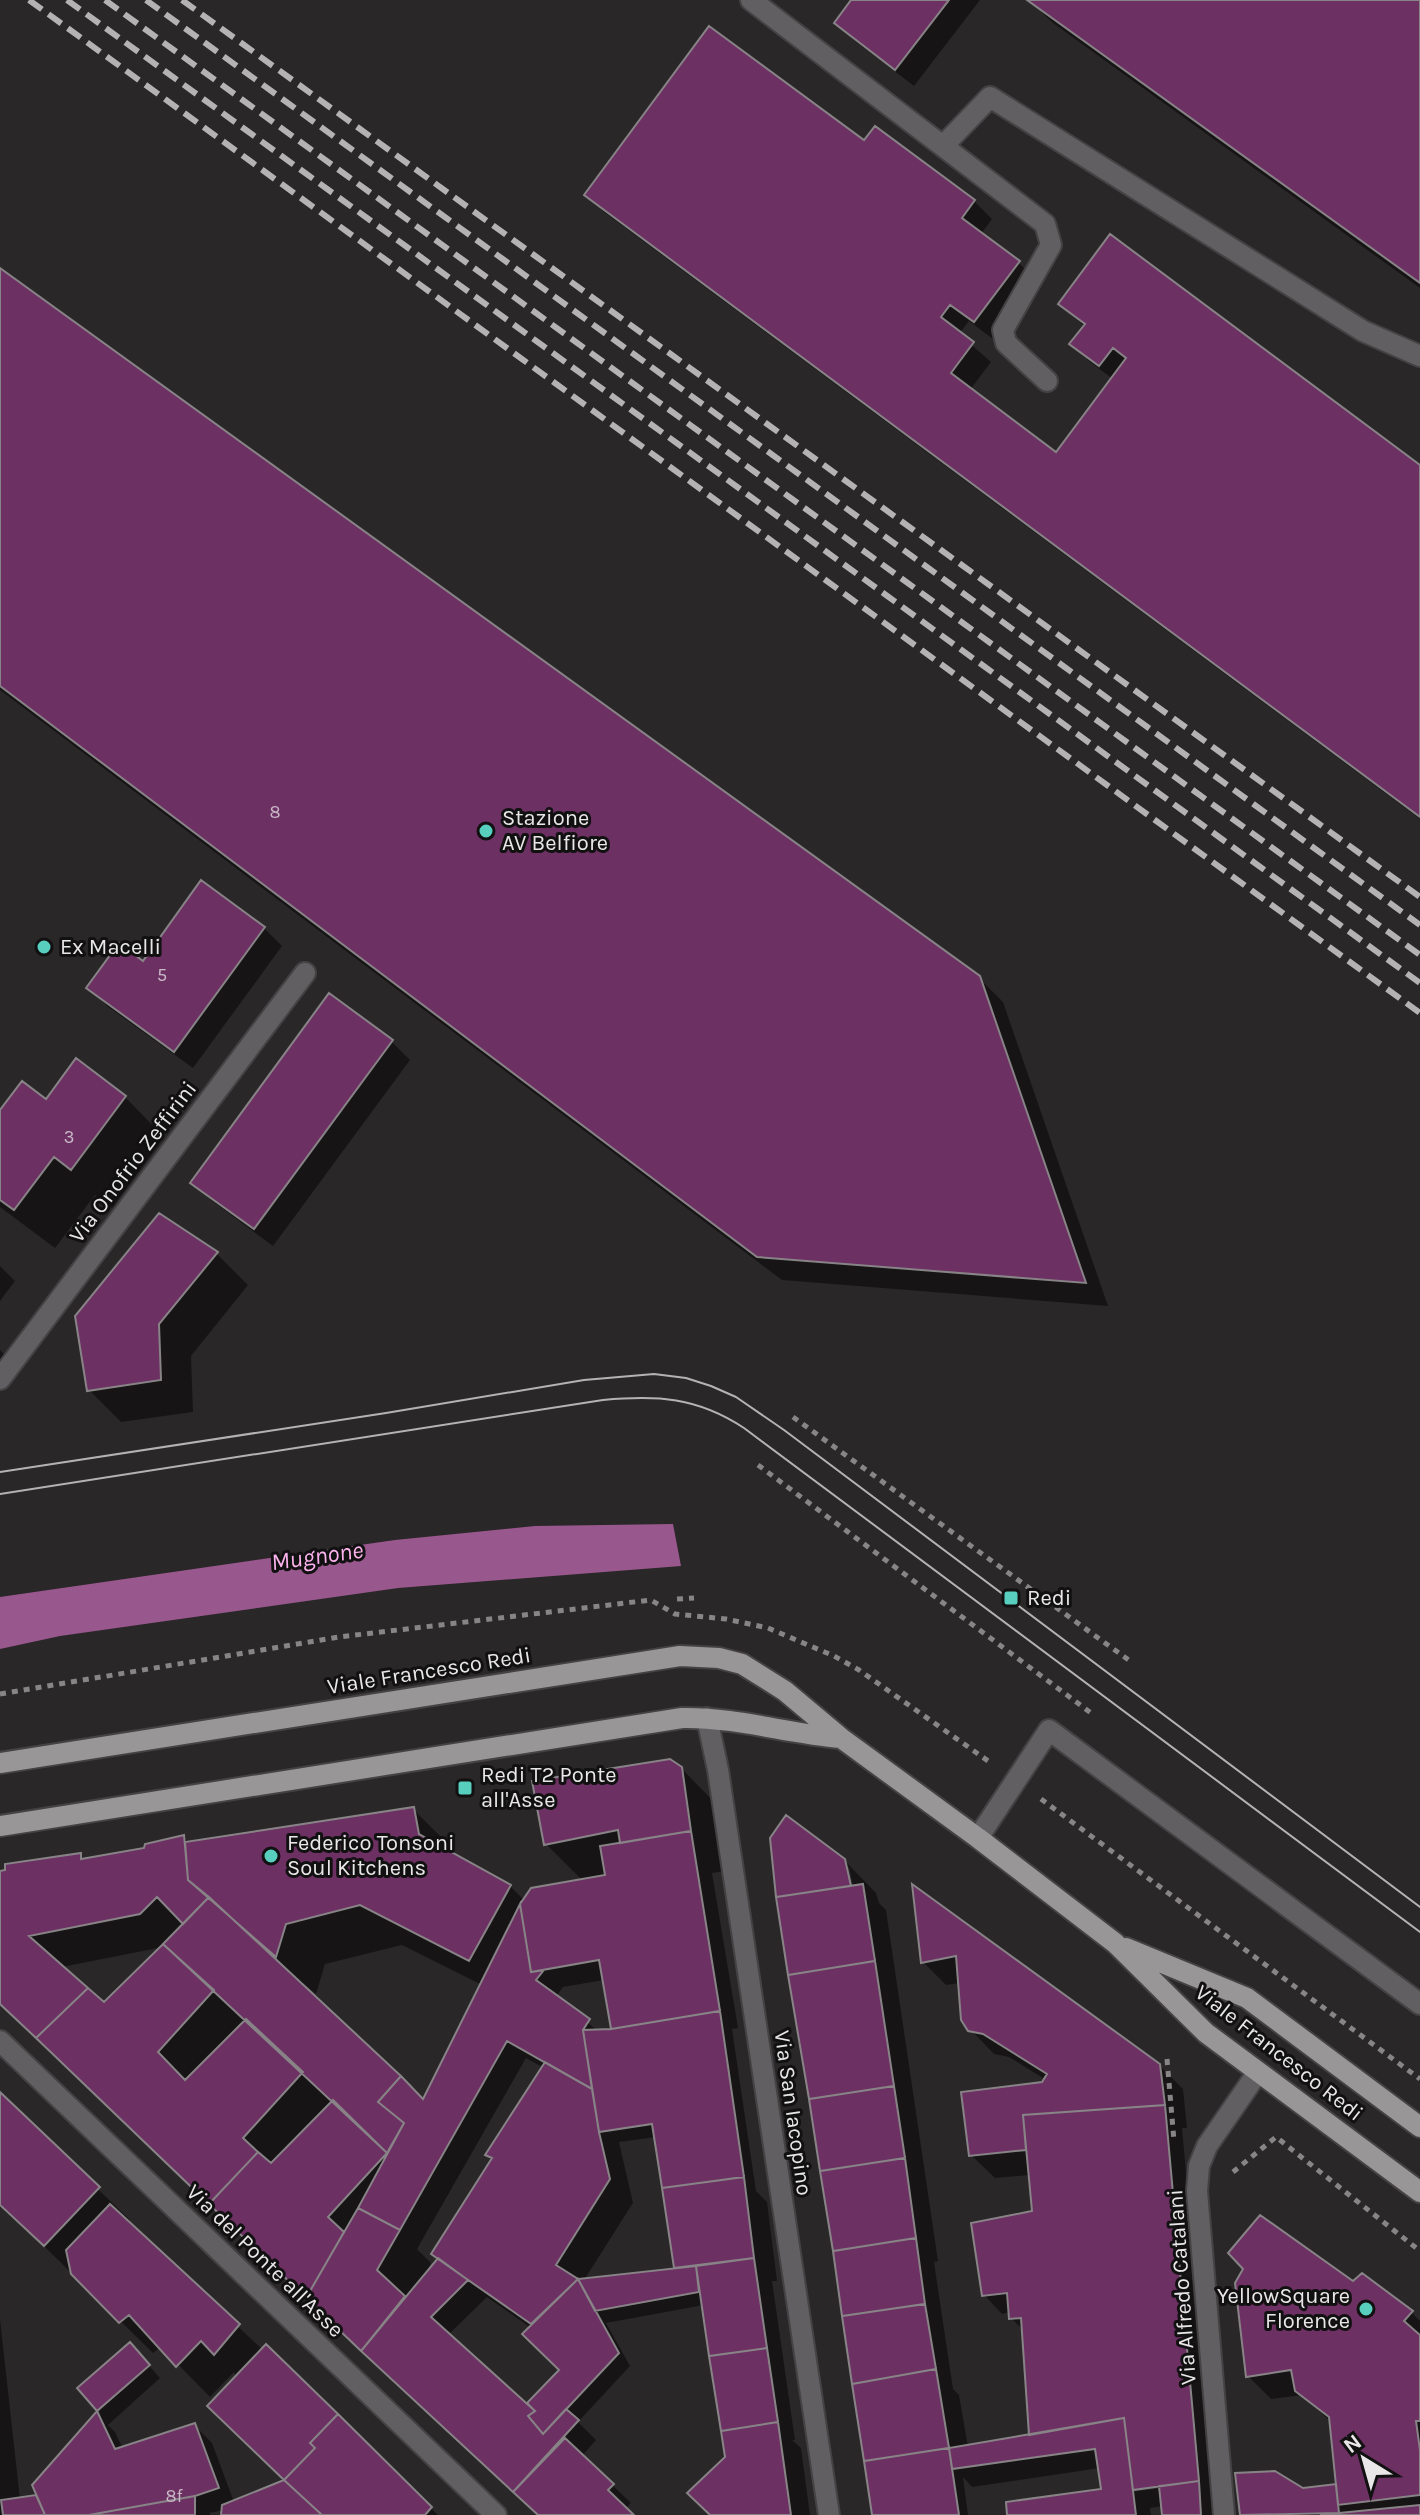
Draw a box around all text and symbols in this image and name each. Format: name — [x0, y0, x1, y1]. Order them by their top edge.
house number: 8 — [269, 801, 281, 823]
place label: Stazione AV Belfiore — [502, 805, 608, 856]
marker: Stazione AV Belfiore — [477, 822, 495, 840]
place label: Ex Macelli — [60, 934, 161, 960]
marker: Ex Macelli — [35, 938, 53, 956]
house number: 5 — [157, 964, 167, 986]
street label: Via Onofrio Zeffirini — [64, 1076, 202, 1248]
house number: 3 — [64, 1126, 74, 1148]
water label: Mugnone — [269, 1536, 365, 1576]
place label: Redi — [1027, 1585, 1071, 1611]
marker: Redi — [1002, 1589, 1020, 1607]
street label: Viale Francesco Redi — [325, 1642, 533, 1700]
place label: Redi T2 Ponte all'Asse — [481, 1762, 617, 1813]
marker: Redi T2 Ponte all'Asse — [456, 1779, 474, 1797]
place label: Federico Tonsoni Soul Kitchens — [287, 1830, 455, 1881]
marker: Federico Tonsoni Soul Kitchens — [262, 1847, 280, 1865]
street label: Viale Francesco Redi — [1190, 1979, 1368, 2127]
street label: Via San Iacopino — [769, 2029, 817, 2197]
street label: Via del Ponte all'Asse — [181, 2179, 349, 2343]
street label: Via Alfredo Catalani — [1162, 2188, 1202, 2386]
place label: YellowSquare Florence — [1217, 2283, 1350, 2334]
marker: YellowSquare Florence — [1357, 2300, 1375, 2318]
north arrow — [1324, 2419, 1404, 2499]
text: N — [1338, 2429, 1367, 2459]
house number: 8f — [165, 2485, 183, 2507]

